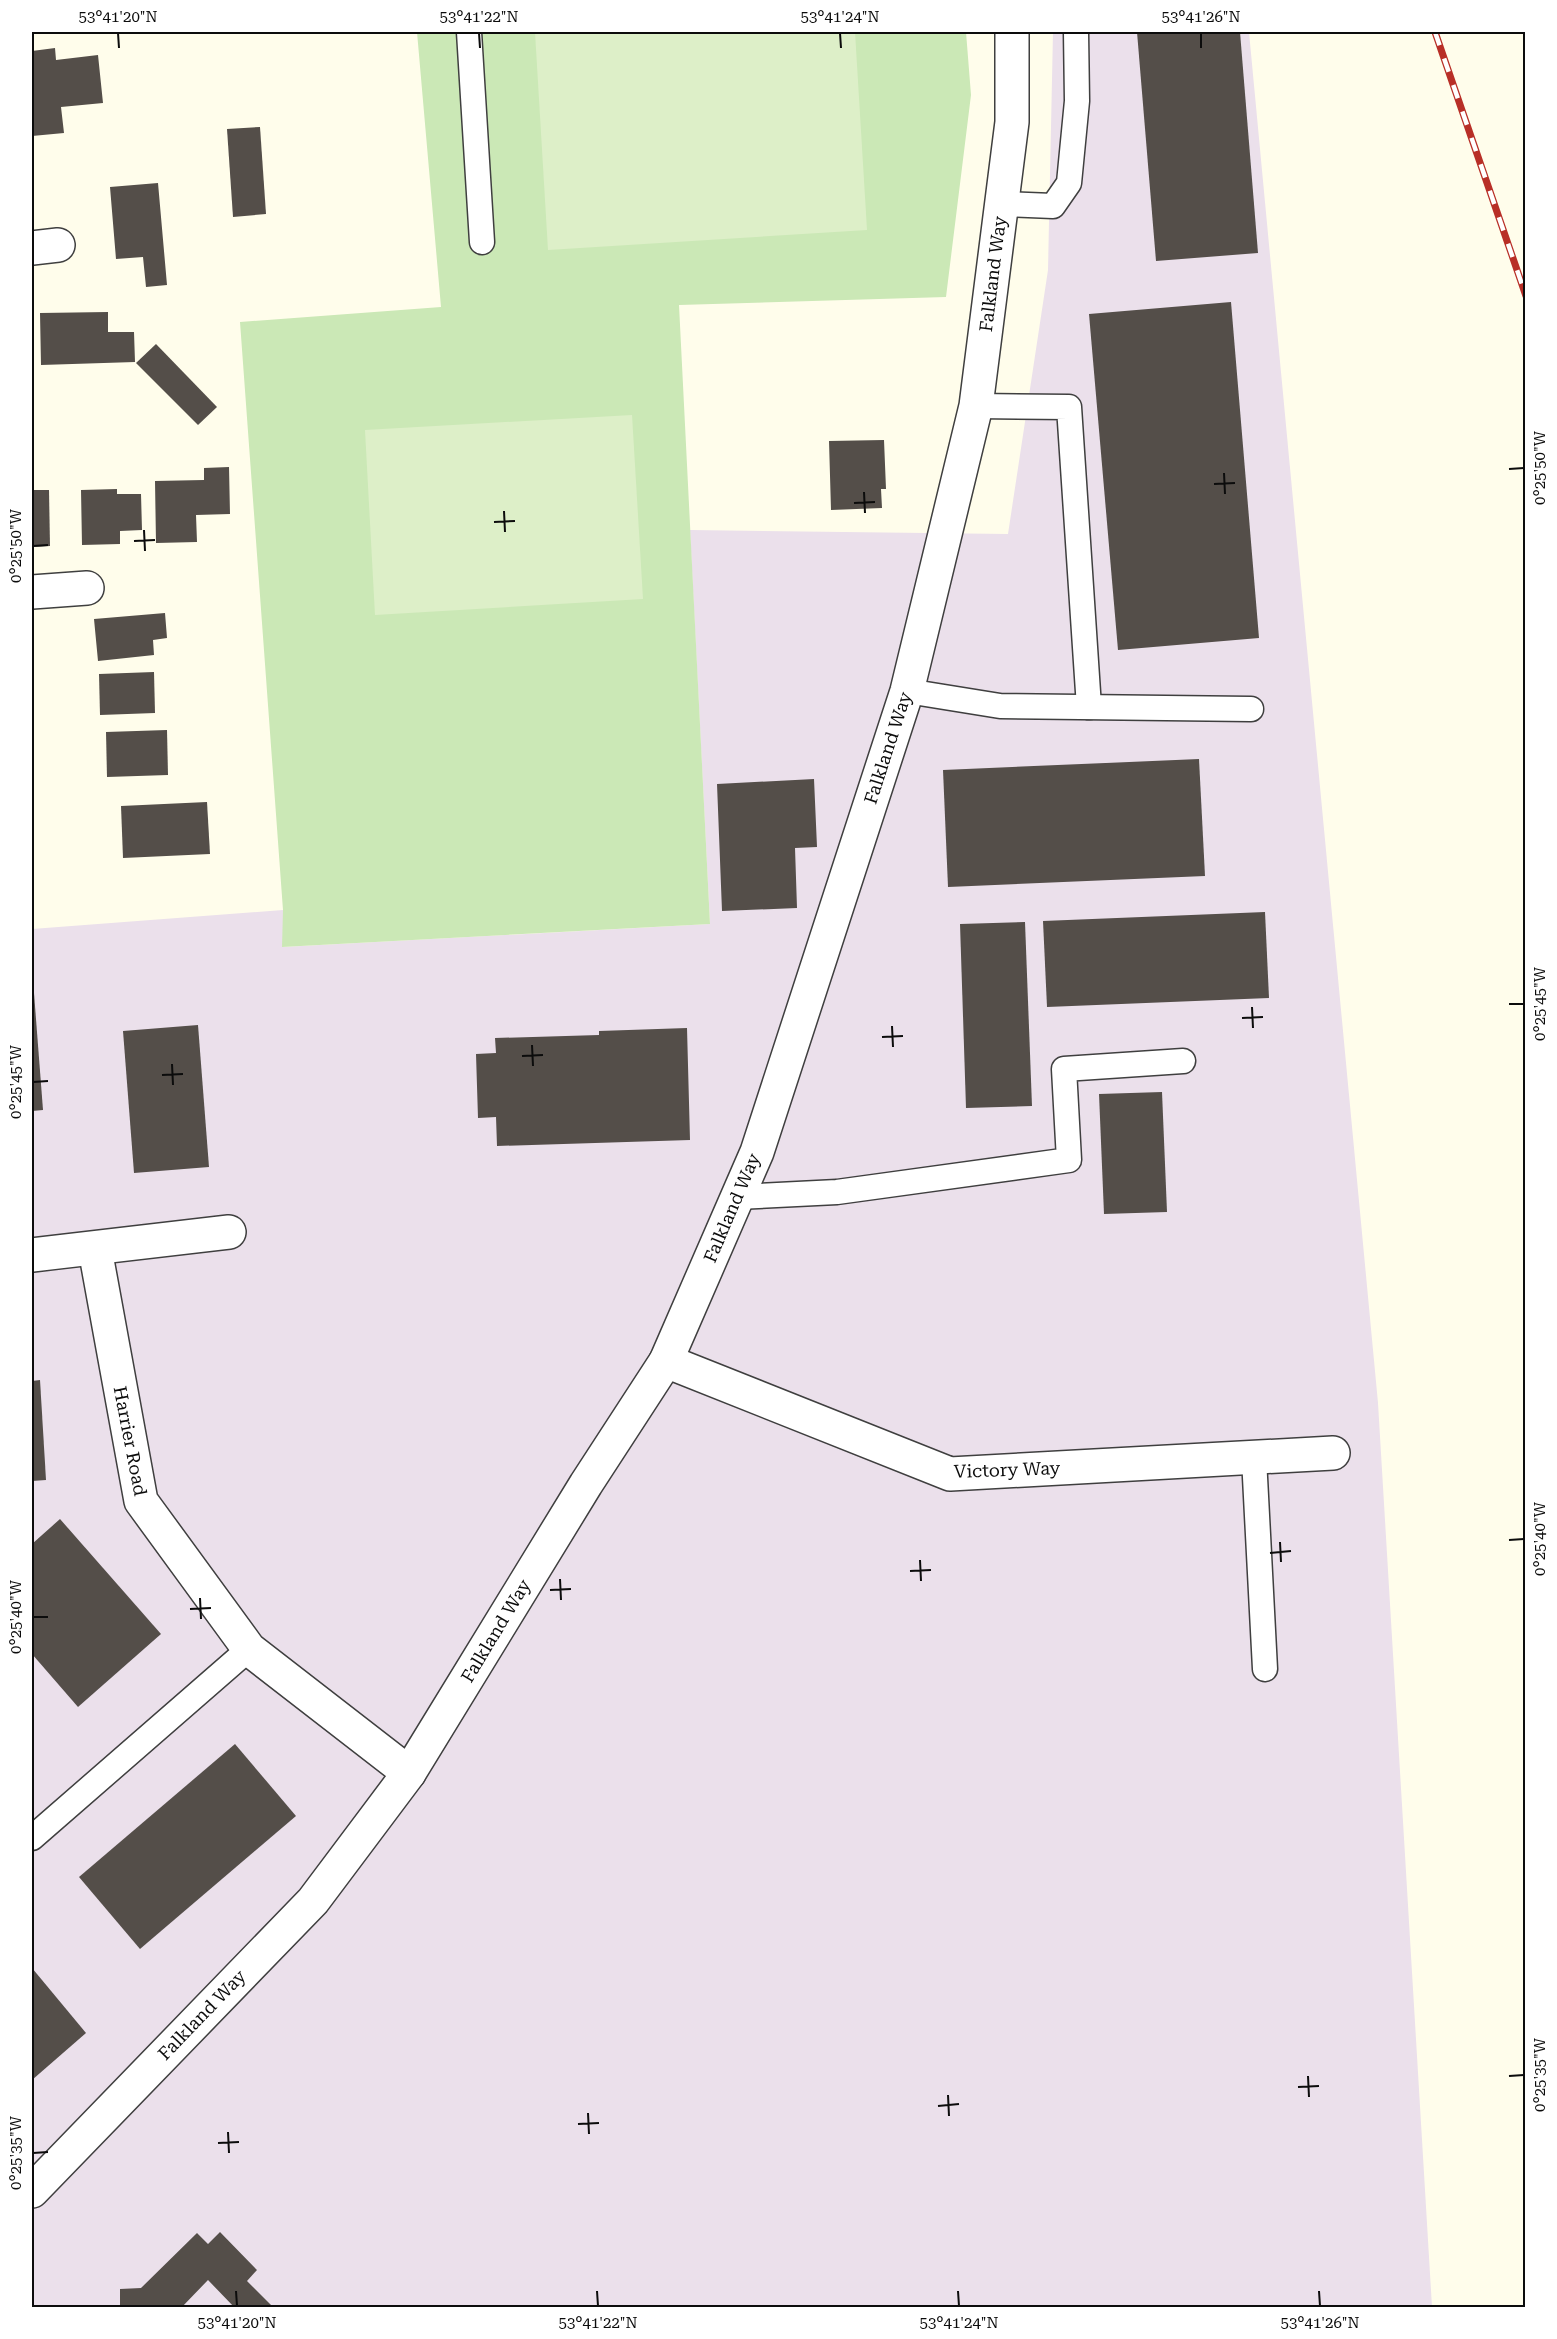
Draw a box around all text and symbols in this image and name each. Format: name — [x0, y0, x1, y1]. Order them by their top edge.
text: 53°41'20"N — [78, 8, 158, 26]
text: 53°41'22"N — [439, 8, 519, 26]
text: 53°41'24"N — [800, 8, 880, 26]
text: 53°41'26"N — [1161, 8, 1241, 26]
street label: Falkland Way — [975, 214, 1010, 333]
text: 0°25'50"W — [1531, 430, 1549, 505]
text: 0°25'50"W — [7, 508, 25, 583]
street label: Falkland Way — [860, 689, 916, 807]
text: 0°25'45"W — [1531, 966, 1549, 1041]
text: 0°25'45"W — [7, 1044, 25, 1119]
street label: Falkland Way — [699, 1150, 764, 1266]
street label: Harrier Road — [110, 1384, 151, 1498]
street label: Victory Way — [953, 1457, 1061, 1482]
text: 0°25'40"W — [1531, 1501, 1549, 1576]
street label: Falkland Way — [457, 1575, 535, 1686]
text: 0°25'40"W — [7, 1579, 25, 1654]
street label: Falkland Way — [154, 1965, 250, 2064]
text: 0°25'35"W — [1531, 2037, 1549, 2112]
text: 0°25'35"W — [7, 2115, 25, 2190]
text: 53°41'20"N — [197, 2314, 277, 2332]
text: 53°41'22"N — [558, 2314, 638, 2332]
text: 53°41'24"N — [919, 2314, 999, 2332]
text: 53°41'26"N — [1280, 2314, 1360, 2332]

